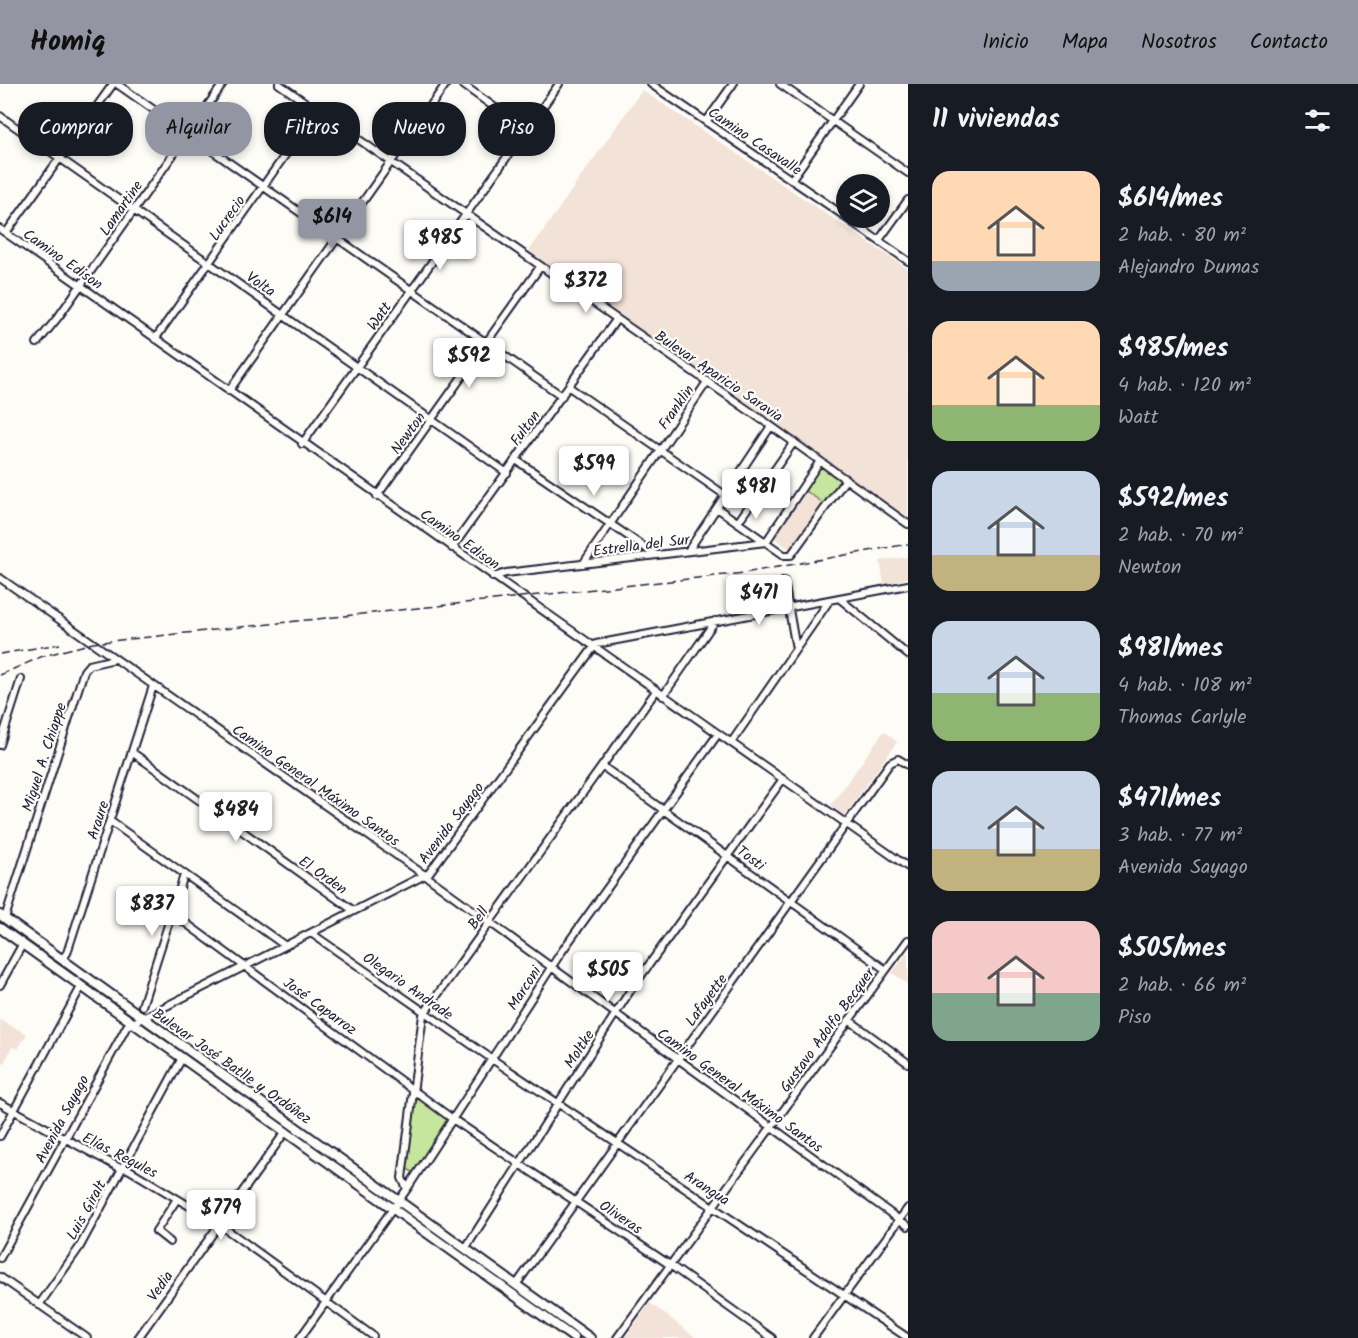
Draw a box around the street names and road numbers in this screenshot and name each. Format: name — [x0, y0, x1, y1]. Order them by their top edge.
street label: Camino Casavalle — [702, 101, 807, 182]
street label: Lamartine — [94, 176, 150, 241]
street label: Lucrecio — [203, 191, 252, 246]
street label: Camino Edison — [17, 223, 108, 296]
street label: Volta — [241, 266, 280, 304]
street label: Watt — [361, 297, 398, 336]
street label: Bulevar Aparicio Saravia — [649, 325, 787, 429]
street label: Franklin — [653, 380, 701, 435]
street label: Fulton — [505, 406, 547, 452]
street label: Newton — [385, 407, 433, 460]
street label: Camino Edison — [414, 503, 505, 576]
street label: Estrella del Sur — [591, 528, 692, 564]
street label: Miguel A. Chiappe — [16, 699, 74, 815]
street label: Camino General Máximo Santos — [227, 719, 405, 853]
street label: Avenida Sayago — [413, 777, 491, 870]
street label: Araure — [81, 797, 117, 843]
street label: Tosti — [731, 840, 771, 878]
street label: El Orden — [293, 850, 352, 901]
street label: Bell — [462, 902, 496, 935]
street label: Olegario Andrade — [357, 947, 458, 1027]
street label: Marconi — [501, 960, 549, 1016]
street label: Gustavo Adolfo Becquer — [774, 962, 882, 1098]
street label: Lafayette — [679, 969, 734, 1032]
street label: José Caparroz — [277, 972, 362, 1042]
street label: Bulevar José Batlle y Ordóñez — [147, 1003, 316, 1131]
street label: Camino General Máximo Santos — [651, 1022, 828, 1160]
street label: Moltke — [558, 1025, 601, 1074]
street label: Avenida Sayago — [29, 1071, 96, 1168]
street label: Elías Regules — [78, 1127, 162, 1185]
street label: Arangua — [679, 1165, 734, 1213]
street label: Luis Giralt — [60, 1176, 113, 1245]
street label: Oliveras — [594, 1194, 648, 1242]
street label: Vedia — [142, 1266, 180, 1307]

